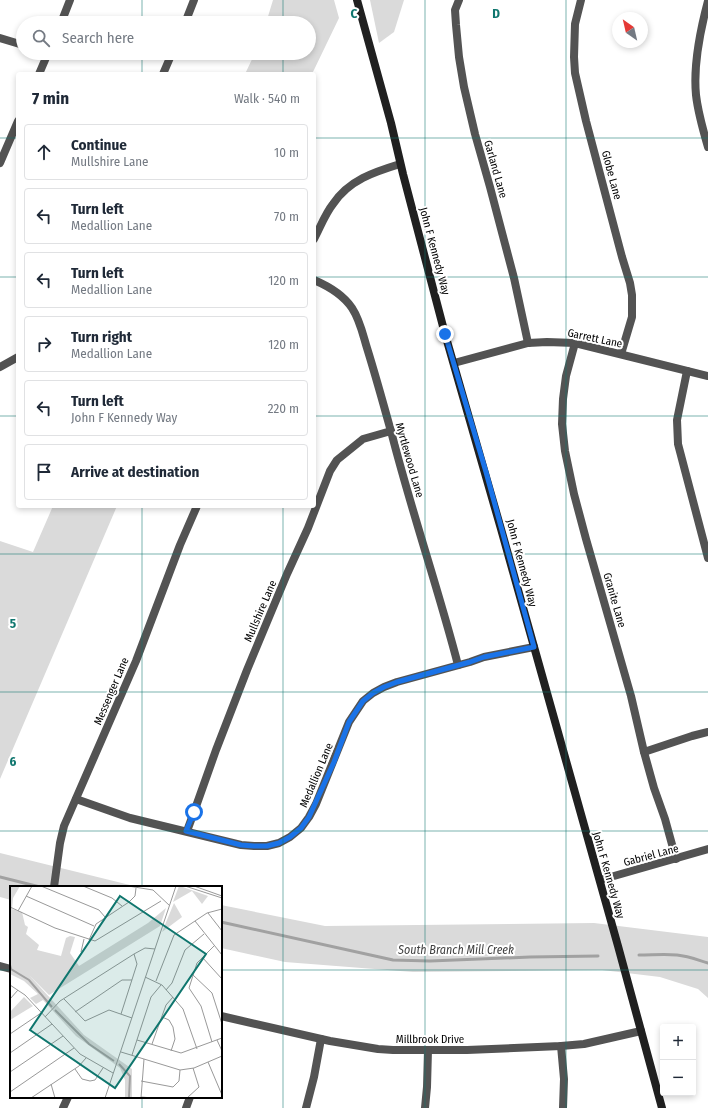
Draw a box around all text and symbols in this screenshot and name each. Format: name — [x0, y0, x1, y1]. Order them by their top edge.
text: C — [351, 6, 358, 21]
text: D — [492, 6, 500, 21]
north arrow — [612, 12, 648, 48]
search box — [16, 16, 316, 60]
icon: search — [30, 27, 52, 49]
text: Search here — [62, 29, 134, 47]
text: 7 min — [32, 88, 69, 109]
text: Walk · 540 m — [234, 91, 300, 106]
text: Continue — [71, 136, 127, 154]
street label: Garland Lane — [481, 139, 510, 200]
icon: ahead — [33, 141, 55, 163]
text: 10 m — [274, 145, 299, 160]
street label: Globe Lane — [599, 149, 624, 201]
text: Mullshire Lane — [71, 154, 149, 169]
text: Turn left — [71, 200, 124, 218]
icon: left — [33, 205, 55, 227]
street label: John F Kennedy Way — [417, 206, 452, 296]
text: 70 m — [274, 209, 299, 224]
text: Medallion Lane — [71, 218, 152, 233]
text: Turn left — [71, 264, 124, 282]
icon: left — [33, 269, 55, 291]
text: 120 m — [268, 273, 299, 288]
text: Medallion Lane — [71, 282, 152, 297]
route end — [436, 325, 454, 343]
street label: Garrett Lane — [566, 326, 623, 351]
text: Turn right — [71, 328, 132, 346]
icon: right — [33, 333, 55, 355]
text: 120 m — [268, 337, 299, 352]
text: Medallion Lane — [71, 346, 152, 361]
text: Turn left — [71, 392, 124, 410]
icon: left — [33, 397, 55, 419]
text: 220 m — [268, 401, 299, 416]
text: John F Kennedy Way — [71, 410, 177, 425]
street label: Myrtlewood Lane — [393, 421, 426, 499]
icon: arrive — [33, 461, 55, 483]
text: Arrive at destination — [71, 463, 199, 481]
street label: John F Kennedy Way — [504, 518, 539, 608]
street label: Granite Lane — [600, 571, 629, 629]
street label: Mullshire Lane — [242, 578, 279, 644]
text: 5 — [10, 616, 16, 631]
street label: Messenger Lane — [91, 655, 132, 727]
street label: Medallion Lane — [297, 741, 336, 809]
text: 6 — [10, 754, 17, 769]
route start — [185, 803, 203, 821]
street label: John F Kennedy Way — [590, 830, 627, 920]
street label: Gabriel Lane — [622, 842, 680, 869]
inset map — [10, 886, 222, 1098]
water label: South Branch Mill Creek — [397, 943, 514, 957]
map controls — [660, 1024, 696, 1096]
button: + — [660, 1024, 696, 1060]
street label: Millbrook Drive — [396, 1033, 464, 1046]
button: − — [660, 1060, 696, 1096]

